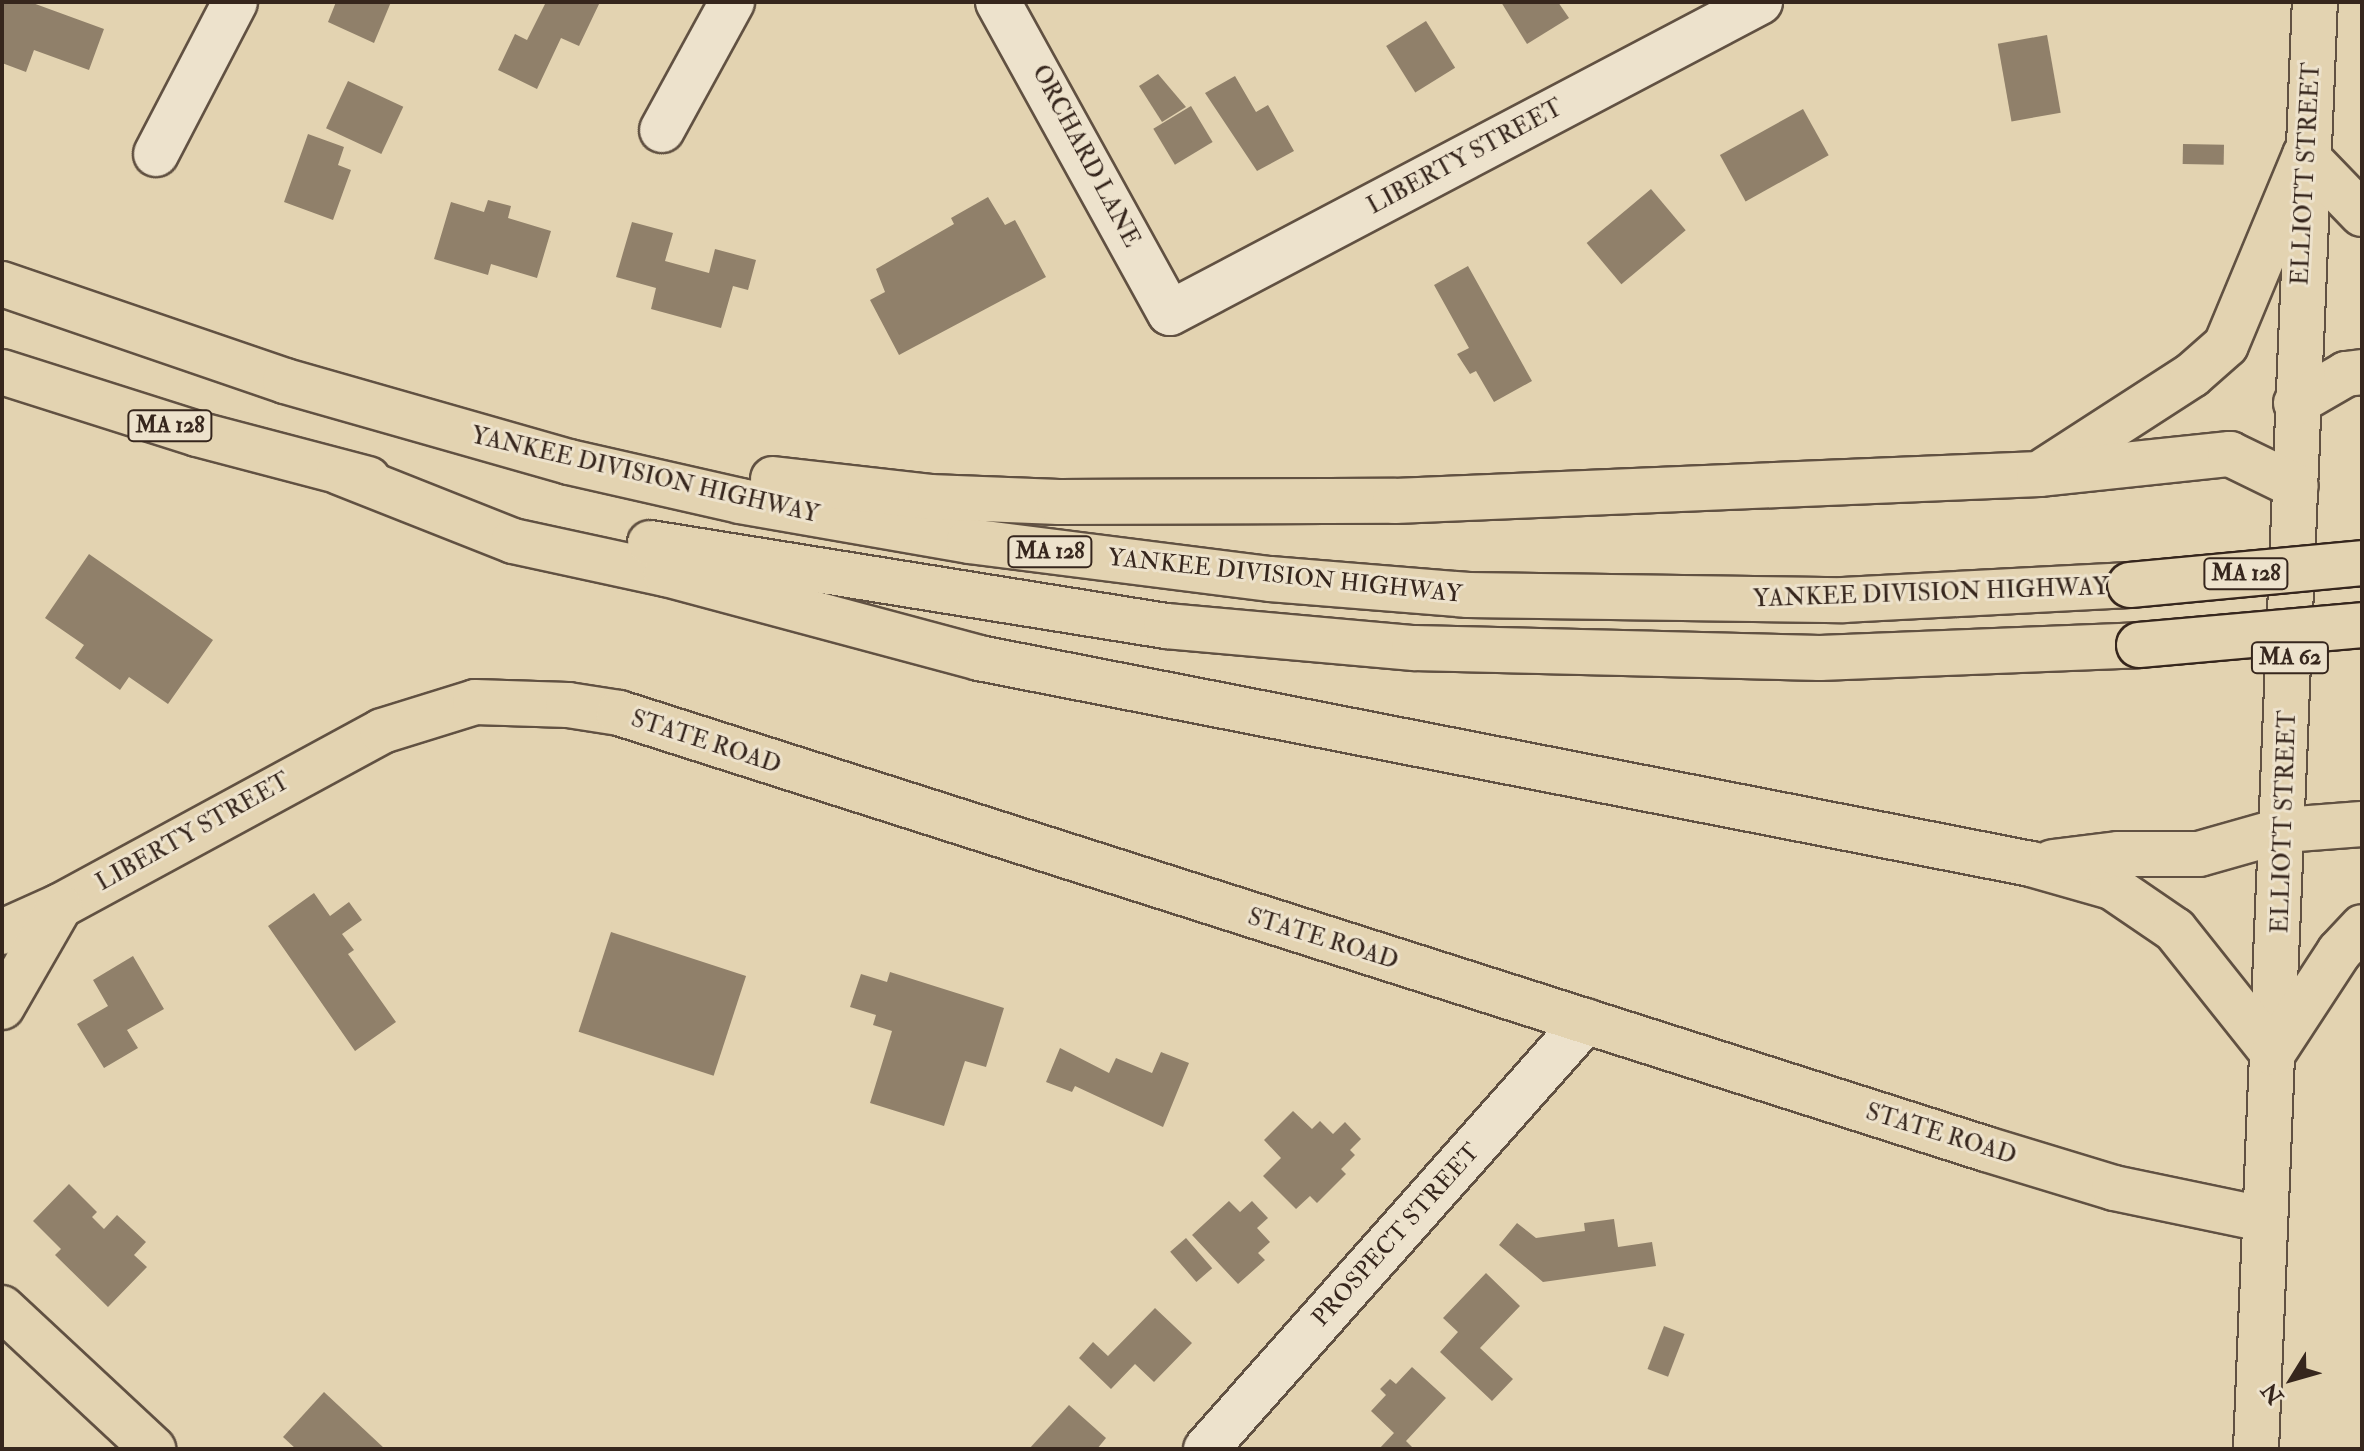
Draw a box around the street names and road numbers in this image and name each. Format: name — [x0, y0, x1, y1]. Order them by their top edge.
street label: ORCHARD LANE — [1026, 60, 1146, 252]
street label: ELLIOTT STREET — [2286, 62, 2326, 286]
street label: LIBERTY STREET — [1362, 93, 1568, 221]
road number: MA 128 — [126, 408, 214, 444]
street label: YANKEE DIVISION HIGHWAY — [468, 421, 822, 529]
road number: MA 128 — [1006, 534, 1094, 570]
street label: YANKEE DIVISION HIGHWAY — [1106, 543, 1464, 609]
road number: MA 128 — [2202, 556, 2290, 592]
street label: YANKEE DIVISION HIGHWAY — [1753, 572, 2109, 614]
road number: MA 62 — [2250, 640, 2330, 676]
street label: STATE ROAD — [627, 704, 785, 780]
street label: ELLIOTT STREET — [2266, 710, 2302, 934]
street label: LIBERTY STREET — [91, 767, 295, 897]
street label: STATE ROAD — [1244, 902, 1402, 976]
street label: STATE ROAD — [1862, 1097, 2020, 1171]
street label: PROSPECT STREET — [1306, 1138, 1486, 1332]

